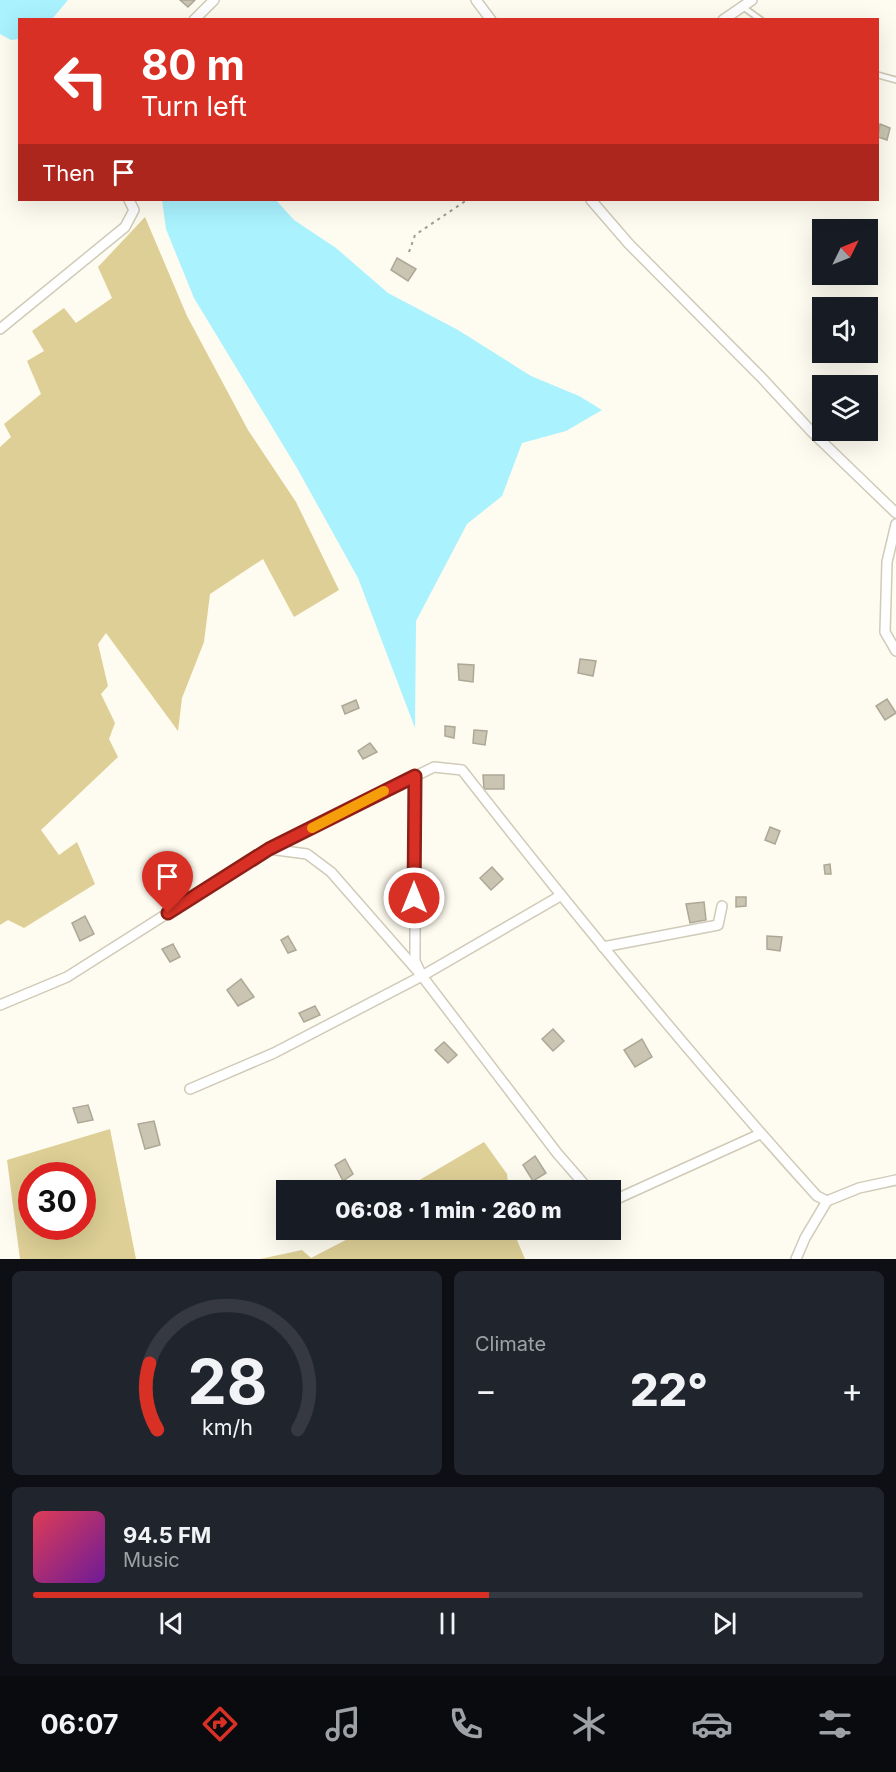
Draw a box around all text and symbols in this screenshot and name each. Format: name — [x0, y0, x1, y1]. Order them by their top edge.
text: 80 m — [141, 39, 245, 90]
icon: left — [42, 42, 120, 120]
text: Turn left — [141, 90, 247, 123]
icon: arrive — [107, 156, 140, 189]
text: Then — [42, 160, 95, 186]
north arrow — [812, 219, 878, 285]
map controls — [812, 219, 878, 441]
button: sound — [812, 297, 878, 363]
button: layers — [812, 375, 878, 441]
pin — [142, 851, 193, 913]
icon: arrive — [151, 860, 184, 893]
position arrow — [382, 866, 446, 930]
speed limit sign: 30 — [18, 1162, 96, 1240]
text: 06:08 · 1 min · 260 m — [335, 1197, 562, 1223]
text: Climate — [475, 1332, 546, 1356]
text: 28 — [187, 1344, 267, 1419]
text: 22° — [630, 1362, 708, 1417]
text: − — [475, 1370, 497, 1410]
text: + — [841, 1370, 863, 1410]
text: km/h — [202, 1414, 252, 1440]
text: 94.5 FM — [123, 1522, 211, 1548]
text: Music — [123, 1548, 180, 1572]
icon: previous — [155, 1607, 188, 1640]
icon: pause — [431, 1607, 464, 1640]
icon: next — [708, 1607, 741, 1640]
icon: directions — [199, 1703, 241, 1745]
icon: music — [322, 1703, 364, 1745]
icon: phone — [445, 1703, 487, 1745]
icon: climate — [568, 1703, 610, 1745]
icon: car — [691, 1703, 733, 1745]
icon: filters — [814, 1703, 856, 1745]
text: 06:07 — [40, 1708, 119, 1741]

